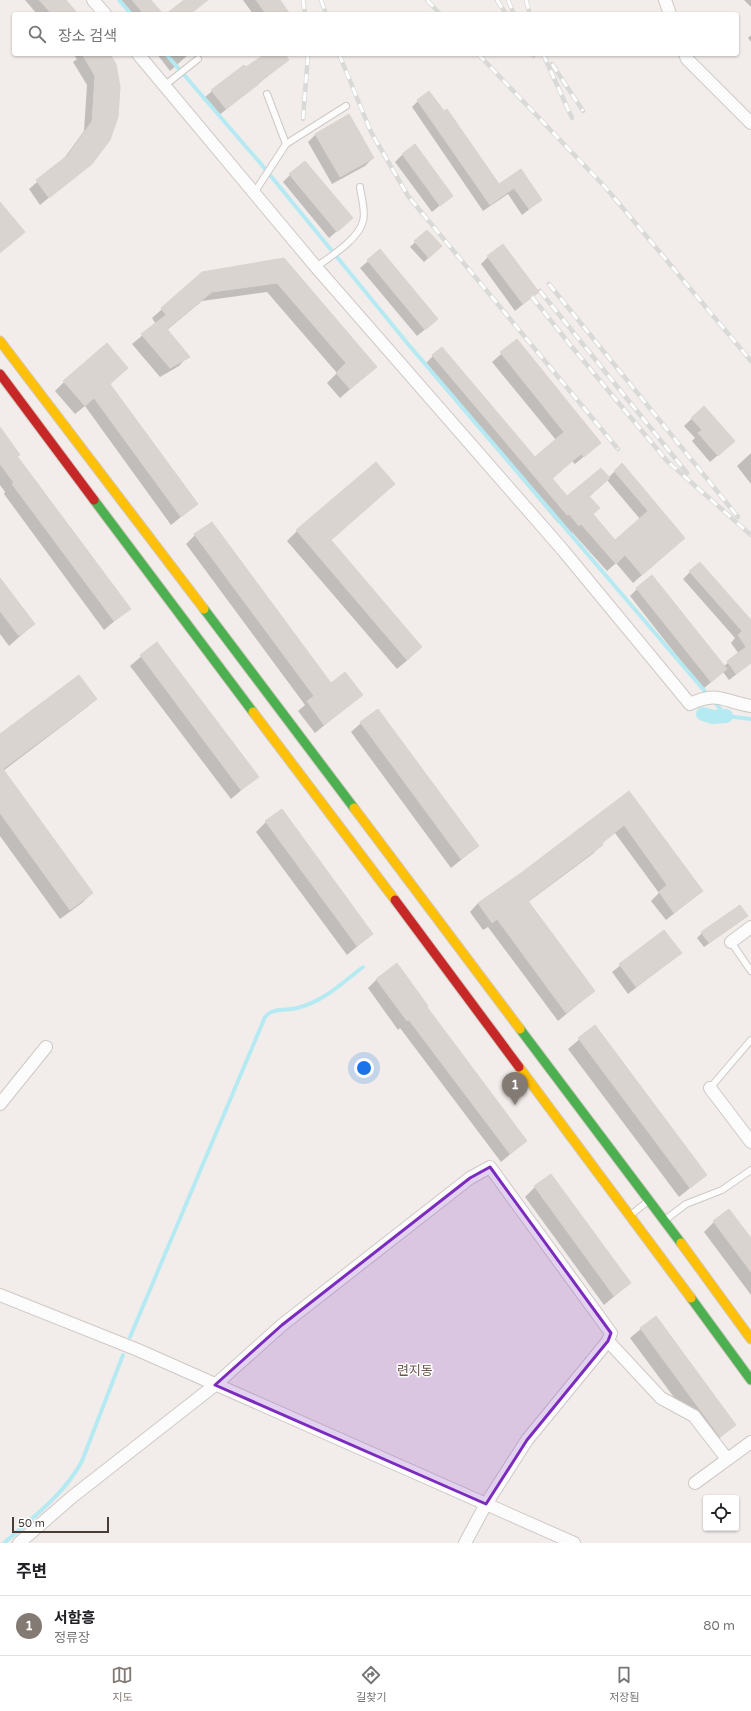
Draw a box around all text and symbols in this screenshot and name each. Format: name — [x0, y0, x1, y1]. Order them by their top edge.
search box — [12, 12, 739, 56]
icon: search — [26, 23, 48, 45]
text: 장소 검색 — [58, 27, 117, 45]
your location — [354, 1058, 374, 1078]
pin: 1 — [502, 1072, 528, 1105]
district label: 련지동 — [397, 1363, 433, 1379]
map controls — [703, 1495, 739, 1531]
button: locate — [703, 1495, 739, 1531]
scale bar — [12, 1515, 109, 1534]
text: 50 m — [18, 1517, 45, 1530]
text: 주변 — [16, 1561, 47, 1582]
text: 서함흥 — [54, 1609, 95, 1627]
text: 1 — [25, 1618, 33, 1634]
text: 80 m — [703, 1618, 735, 1634]
text: 정류장 — [54, 1630, 90, 1646]
tab: 지도 — [111, 1664, 133, 1704]
tab: 길찾기 — [356, 1664, 387, 1704]
tab: 저장됨 — [609, 1664, 640, 1704]

